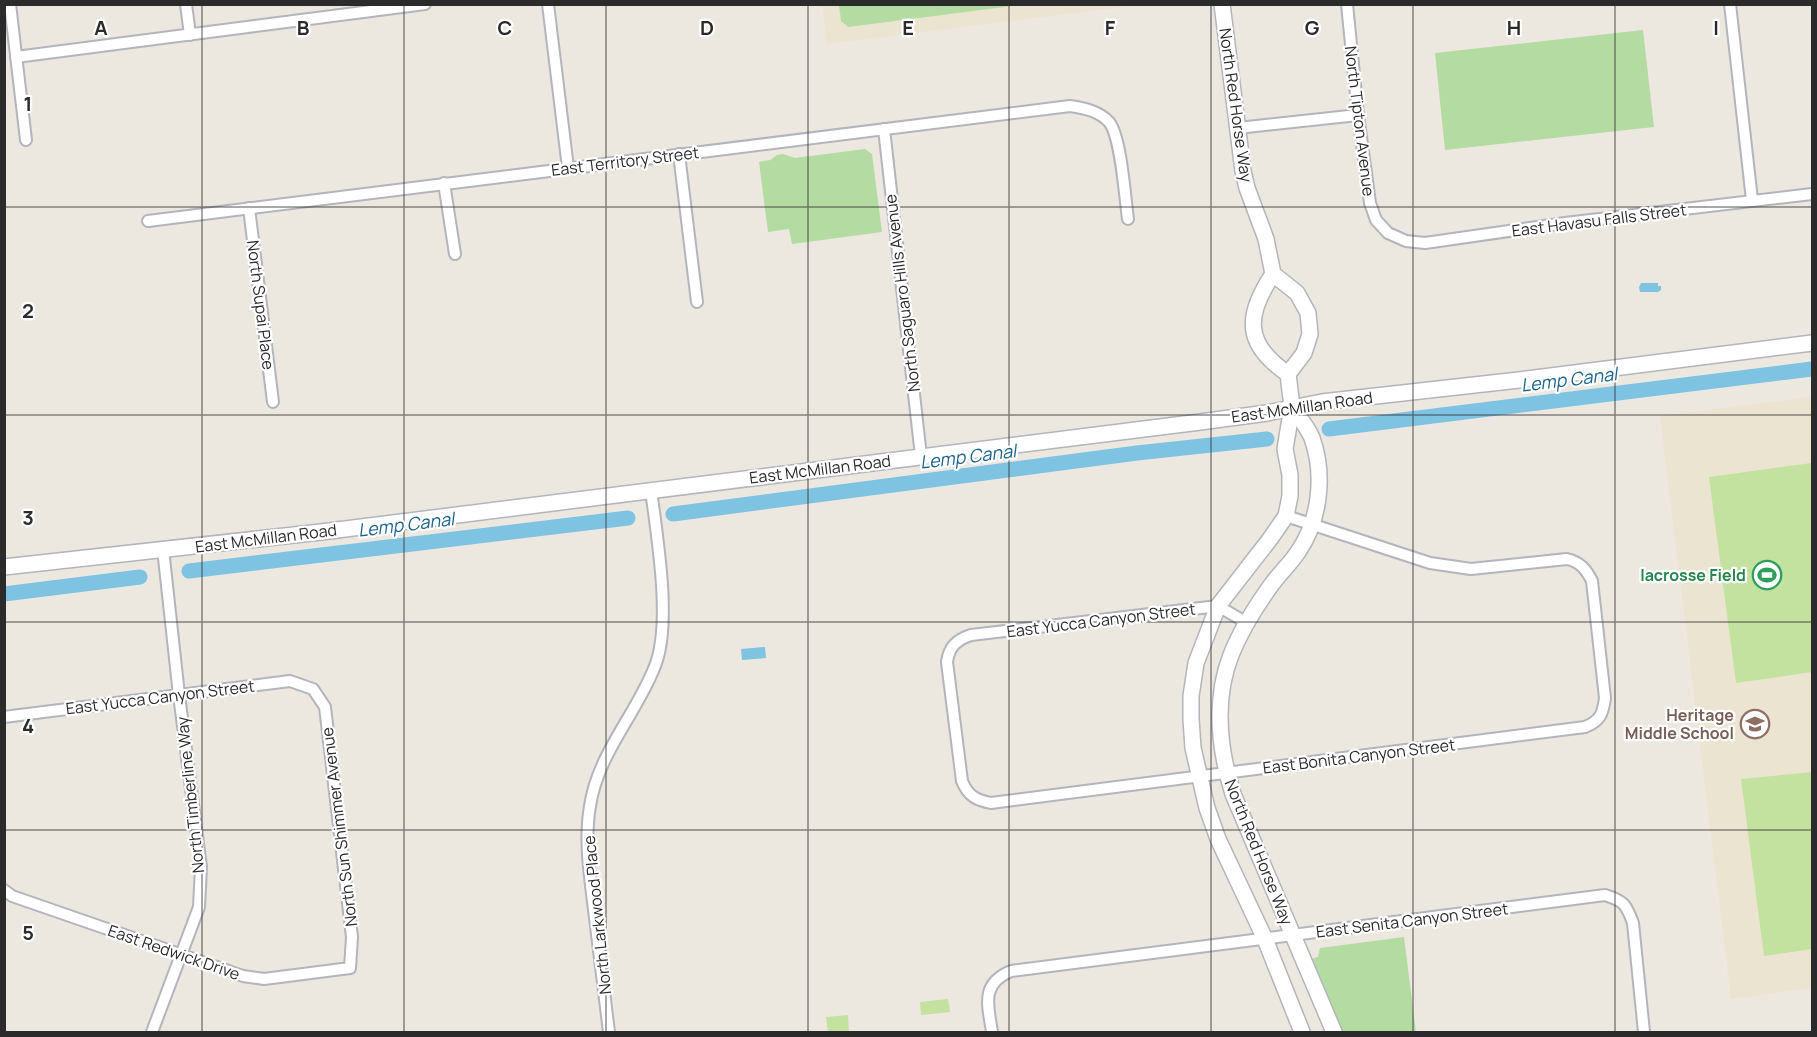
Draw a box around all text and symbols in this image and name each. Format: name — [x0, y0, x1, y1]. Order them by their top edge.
text: A — [94, 14, 108, 41]
text: B — [297, 14, 310, 41]
text: C — [498, 14, 512, 41]
text: D — [700, 14, 714, 41]
text: E — [902, 14, 914, 41]
text: F — [1105, 14, 1116, 41]
text: G — [1305, 14, 1320, 41]
text: H — [1507, 14, 1521, 41]
text: I — [1713, 14, 1719, 41]
street label: North Red Horse Way — [1214, 27, 1258, 184]
street label: North Tipton Avenue — [1340, 45, 1380, 197]
text: 1 — [24, 90, 32, 117]
street label: East Territory Street — [550, 141, 700, 181]
street label: North Saguaro Hills Avenue — [879, 193, 925, 393]
street label: East Havasu Falls Street — [1510, 198, 1688, 242]
street label: North Supai Place — [242, 239, 280, 371]
text: 2 — [22, 297, 34, 324]
water label: Lemp Canal — [1519, 361, 1621, 397]
street label: East McMillan Road — [1230, 386, 1374, 428]
water label: Lemp Canal — [918, 438, 1020, 474]
street label: East McMillan Road — [748, 449, 892, 489]
text: 3 — [22, 504, 34, 531]
water label: Lemp Canal — [356, 506, 458, 542]
street label: East McMillan Road — [194, 518, 338, 558]
sports icon: lacrosse Field — [1751, 559, 1783, 591]
place label: lacrosse Field — [1640, 564, 1746, 586]
street label: East Yucca Canyon Street — [1005, 597, 1197, 643]
street label: East Yucca Canyon Street — [64, 674, 256, 720]
place label: Heritage Middle School — [1625, 704, 1734, 744]
school or university icon: Heritage Middle School — [1739, 708, 1771, 740]
text: 4 — [22, 712, 34, 739]
street label: North Timberline Way — [171, 715, 209, 874]
street label: North Sun Shimmer Avenue — [316, 726, 362, 928]
street label: East Bonita Canyon Street — [1261, 733, 1457, 779]
street label: North Red Horse Way — [1220, 776, 1299, 929]
street label: North Larkwood Place — [578, 834, 616, 996]
street label: East Senita Canyon Street — [1315, 897, 1509, 943]
text: 5 — [22, 919, 34, 946]
street label: East Redwick Drive — [105, 919, 243, 985]

